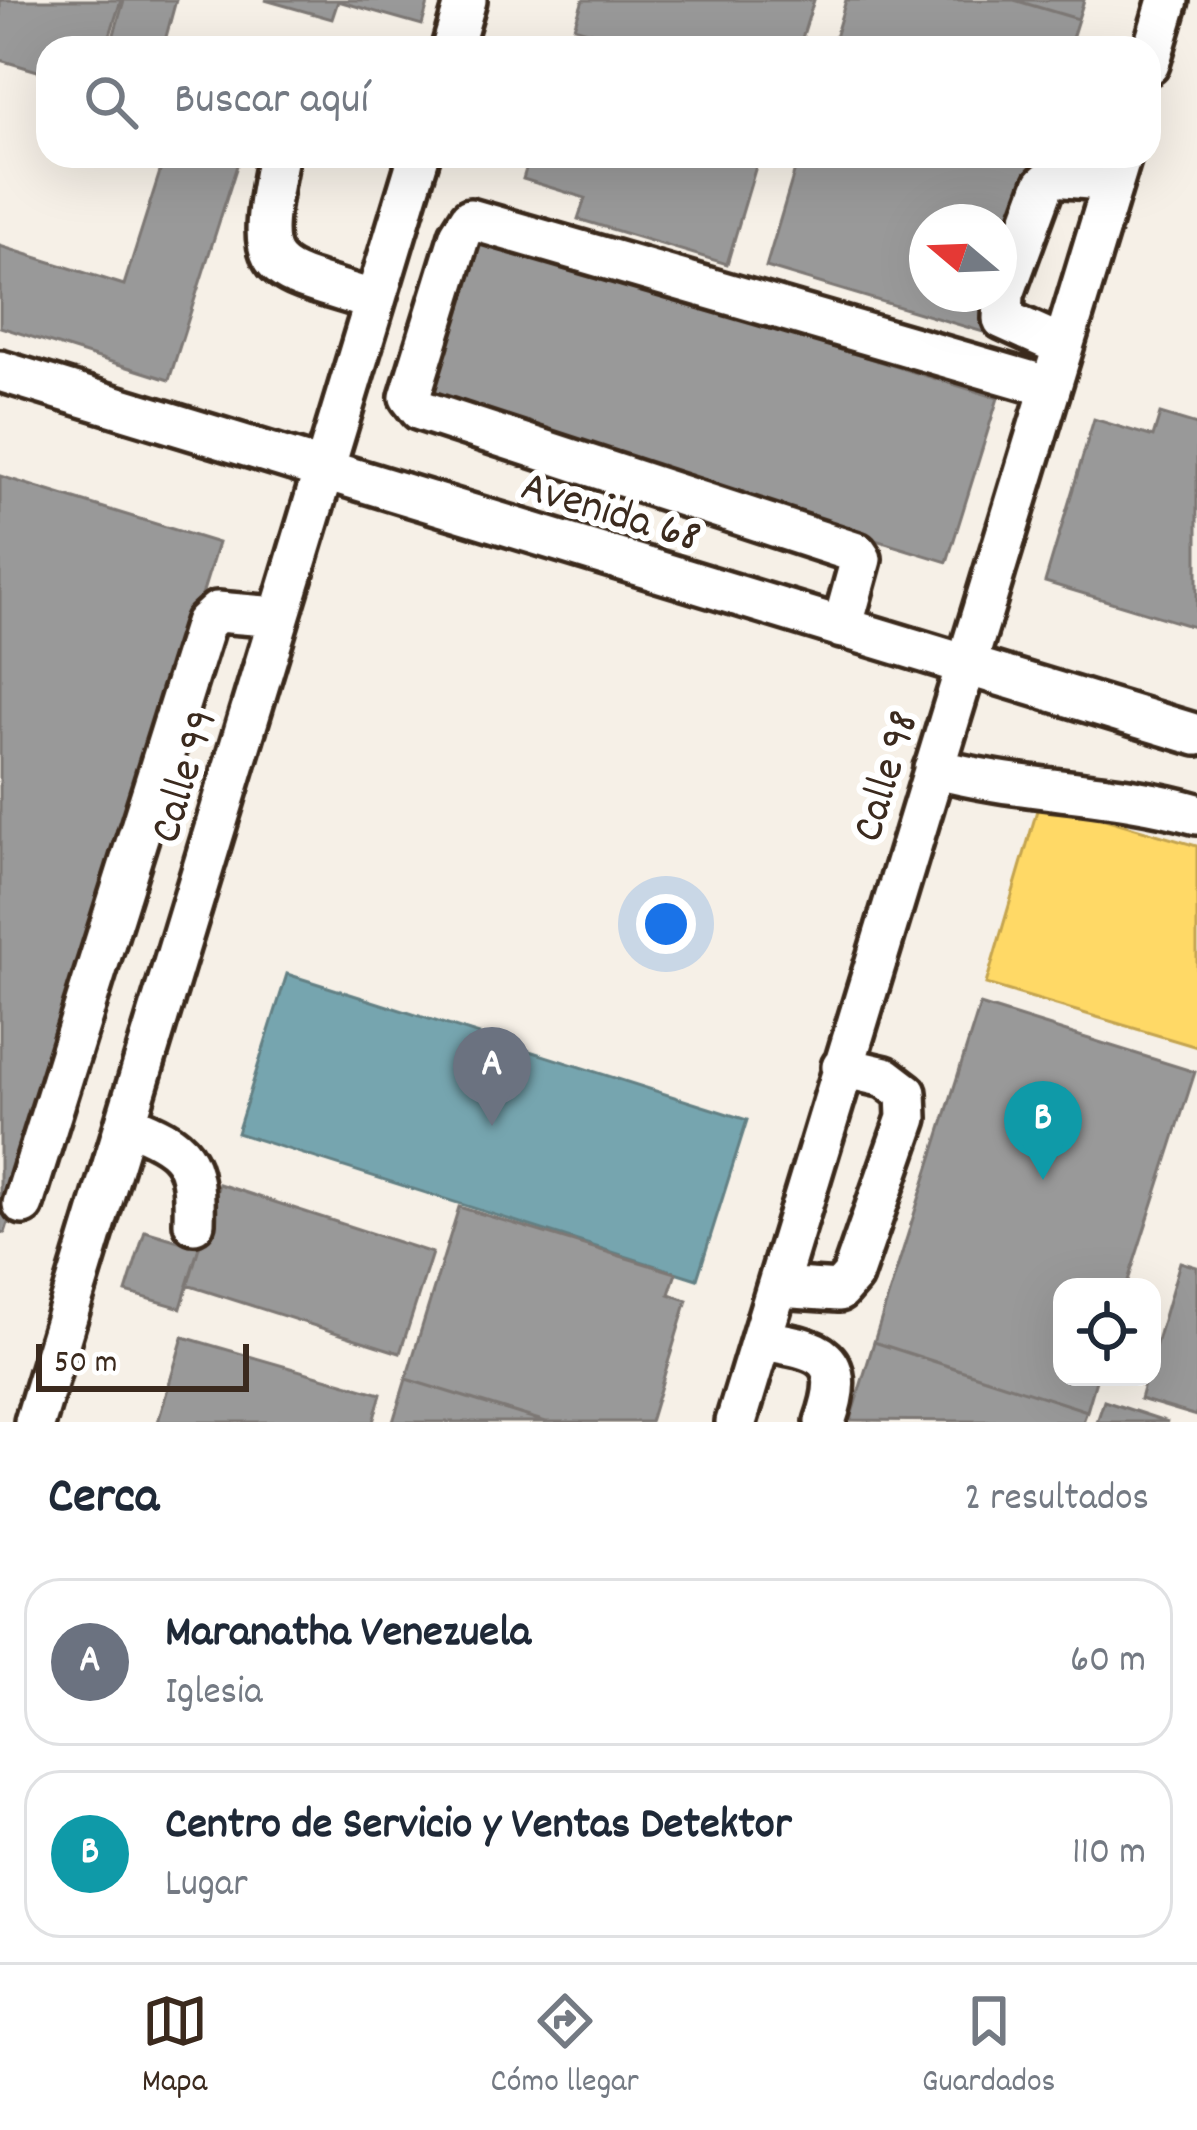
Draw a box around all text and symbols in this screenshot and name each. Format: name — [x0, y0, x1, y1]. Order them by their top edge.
search box — [36, 36, 1161, 168]
icon: search — [78, 69, 144, 135]
text: Buscar aquí — [174, 70, 369, 134]
north arrow — [909, 204, 1017, 312]
street label: Avenida 68 — [512, 457, 708, 572]
street label: Calle 99 — [136, 703, 237, 851]
street label: Calle 98 — [839, 704, 939, 850]
your location — [636, 894, 696, 954]
pin: A — [453, 1027, 531, 1126]
pin: B — [1004, 1081, 1082, 1180]
map controls — [1053, 1278, 1161, 1386]
button: locate — [1053, 1278, 1161, 1386]
scale bar — [36, 1338, 249, 1391]
text: 50 m — [54, 1341, 118, 1388]
text: Cerca — [48, 1464, 159, 1536]
text: 2 resultados — [964, 1473, 1149, 1528]
text: Maranatha Venezuela — [165, 1603, 531, 1667]
text: A — [79, 1635, 101, 1690]
text: 60 m — [1070, 1635, 1146, 1690]
text: Iglesia — [165, 1667, 262, 1722]
text: Centro de Servicio y Ventas Detektor — [165, 1795, 792, 1859]
text: B — [81, 1827, 99, 1882]
text: 110 m — [1072, 1827, 1146, 1882]
text: Lugar — [165, 1859, 248, 1914]
tab: Mapa — [142, 1988, 208, 2107]
tab: Cómo llegar — [491, 1988, 639, 2107]
tab: Guardados — [922, 1988, 1055, 2107]

